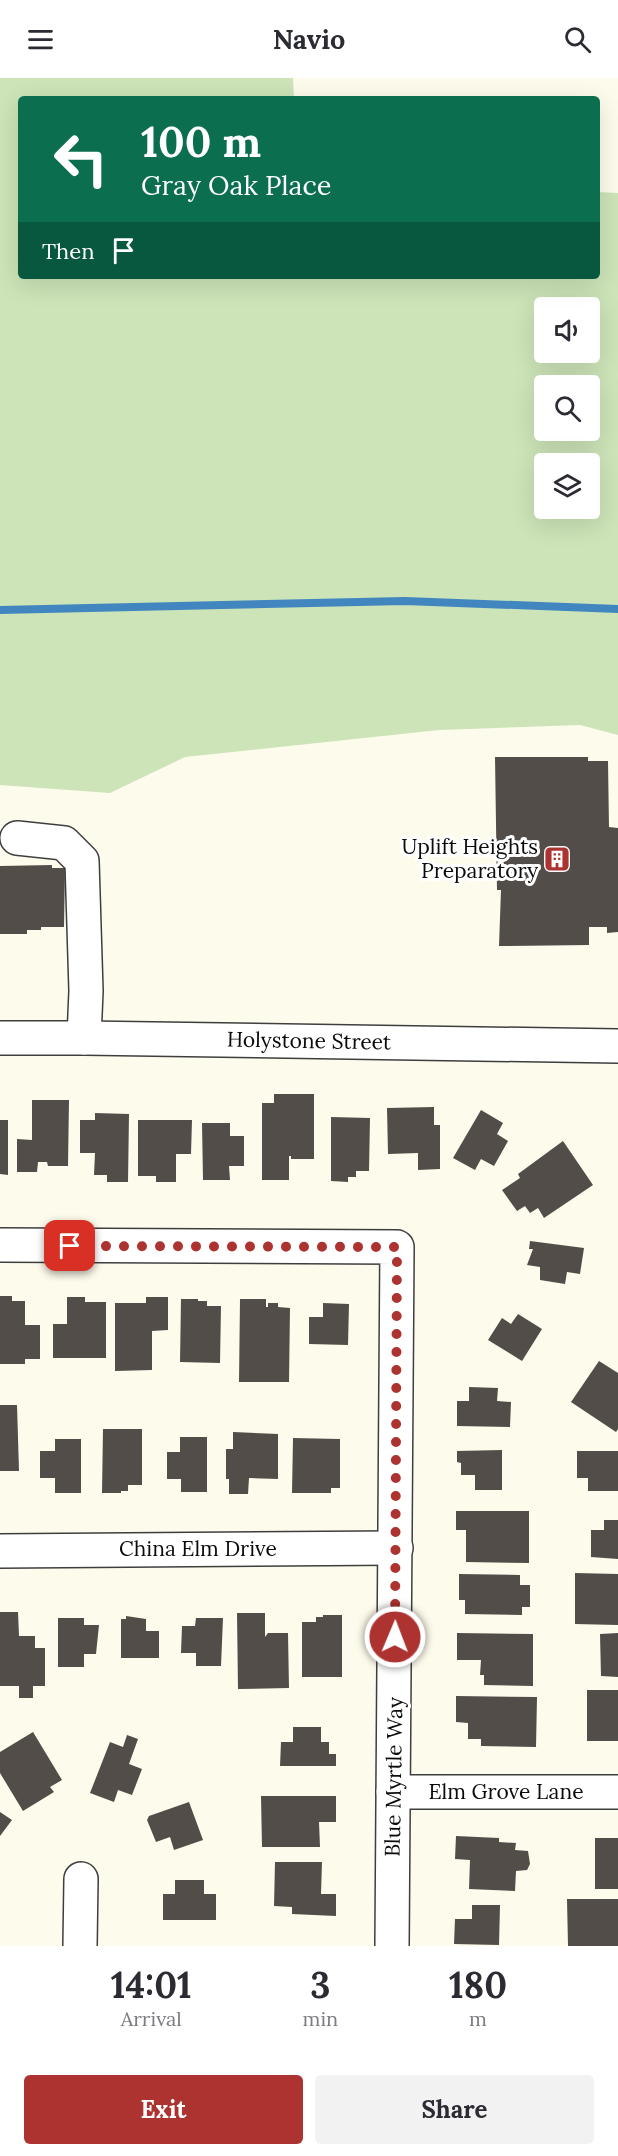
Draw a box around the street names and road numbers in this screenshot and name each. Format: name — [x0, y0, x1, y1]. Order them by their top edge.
street label: Holystone Street — [227, 1026, 392, 1055]
street label: China Elm Drive — [119, 1535, 277, 1562]
street label: Blue Myrtle Way — [379, 1697, 408, 1857]
street label: Elm Grove Lane — [428, 1778, 584, 1805]

